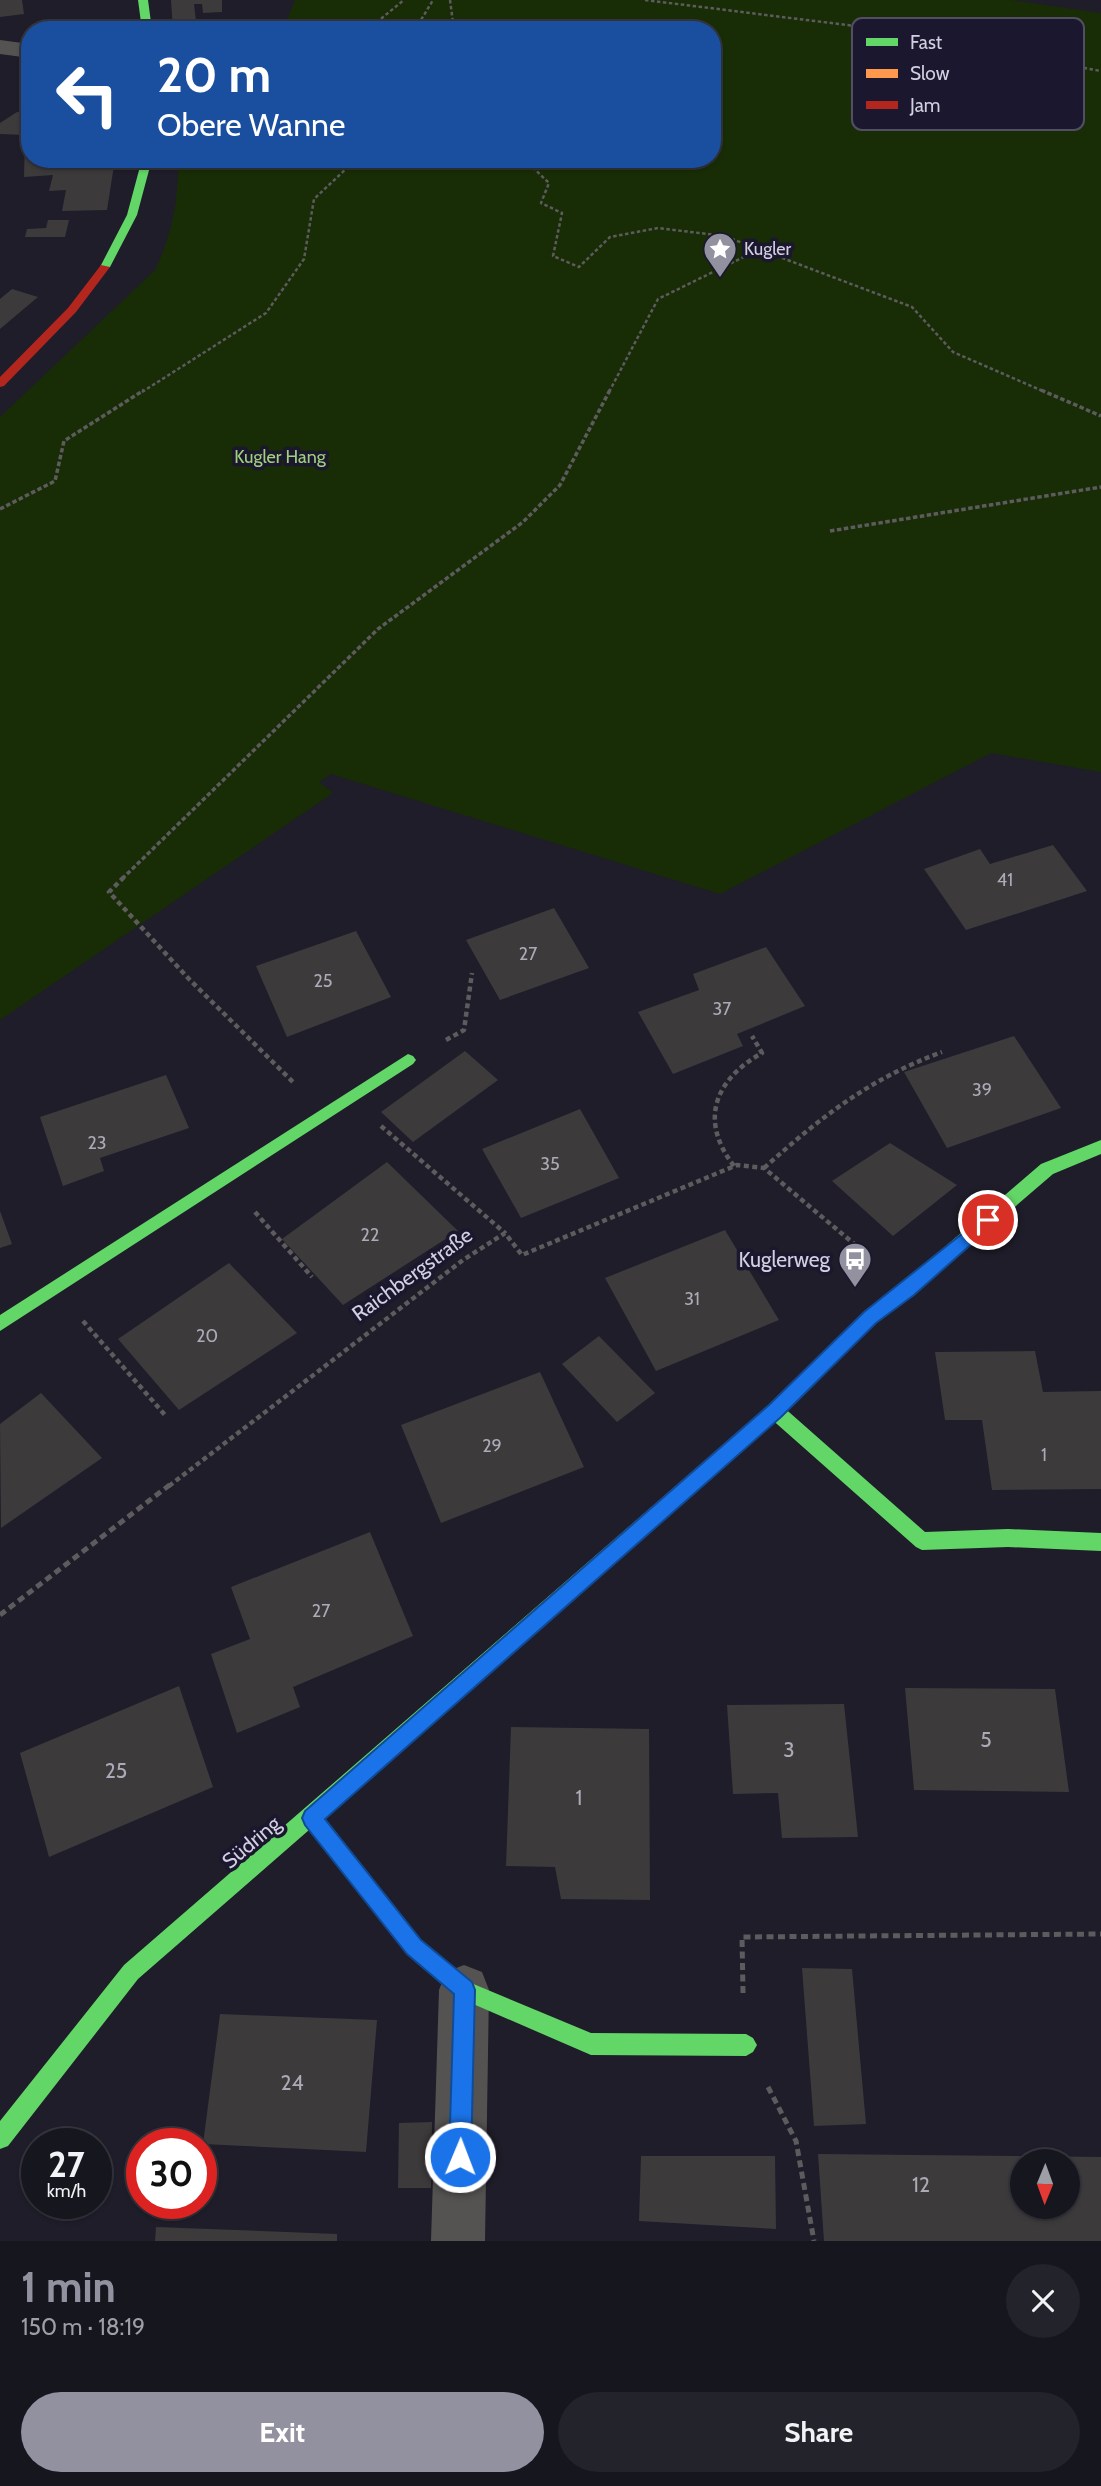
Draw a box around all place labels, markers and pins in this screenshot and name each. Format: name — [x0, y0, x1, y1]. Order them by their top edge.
place icon: Kugler — [701, 230, 739, 279]
place label: Kugler — [744, 238, 792, 260]
pin — [958, 1190, 1018, 1250]
bus stop icon: Kuglerweg — [836, 1240, 874, 1289]
place label: Kuglerweg — [739, 1247, 831, 1272]

